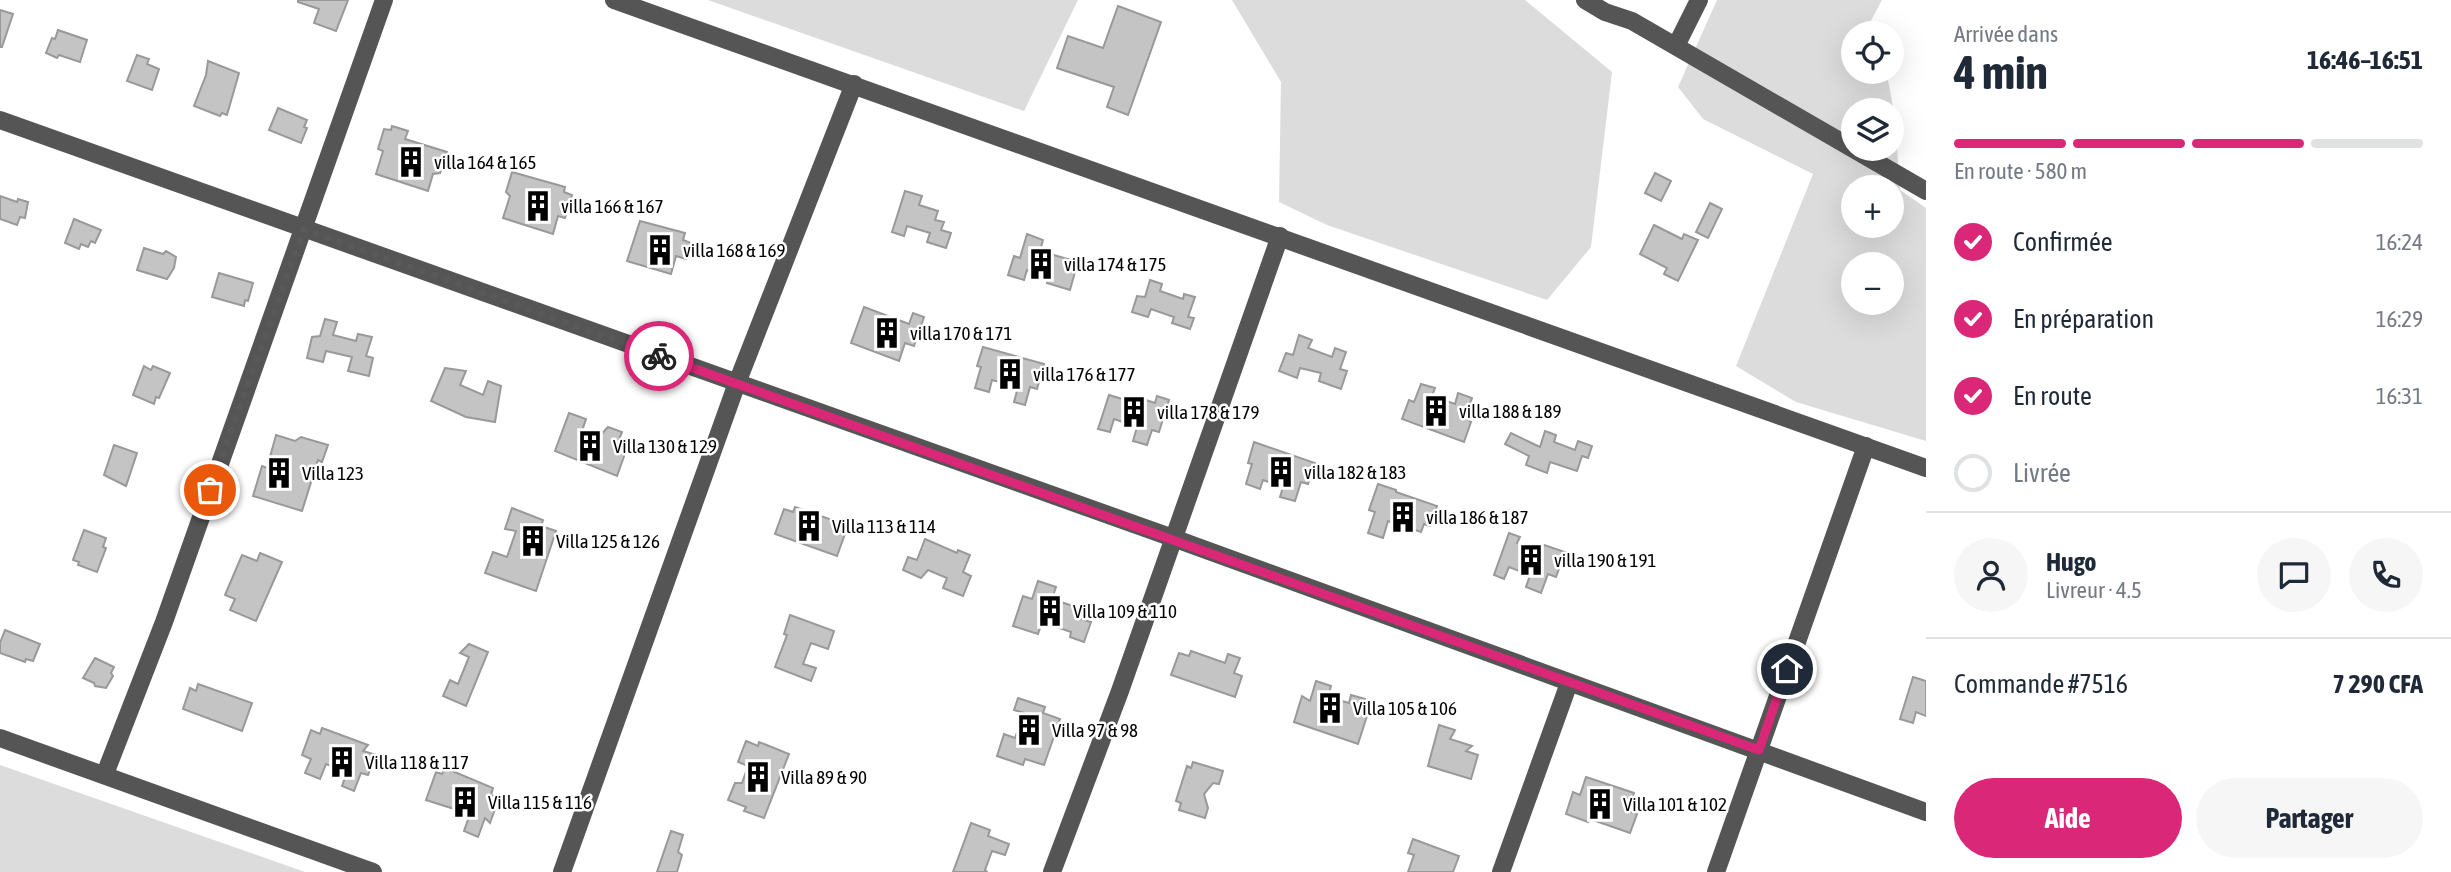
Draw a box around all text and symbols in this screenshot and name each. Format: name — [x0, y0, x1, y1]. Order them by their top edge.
map controls — [1841, 21, 1904, 315]
button: locate — [1841, 21, 1904, 84]
text: Arrivée dans — [1954, 21, 2058, 47]
text: 16:46–16:51 — [2307, 45, 2423, 75]
text: 4 min — [1954, 46, 2048, 99]
button: layers — [1841, 98, 1904, 161]
building icon: villa 164 & 165 — [394, 145, 428, 179]
place label: villa 164 & 165 — [434, 151, 536, 173]
text: En route · 580 m — [1954, 158, 2087, 184]
button: + — [1841, 175, 1904, 238]
building icon: villa 166 & 167 — [521, 189, 555, 223]
place label: villa 166 & 167 — [561, 195, 663, 217]
icon: check — [1954, 223, 1992, 261]
text: Confirmée — [2013, 227, 2113, 257]
text: 16:24 — [2376, 229, 2423, 255]
building icon: villa 168 & 169 — [643, 233, 677, 267]
place label: villa 168 & 169 — [683, 239, 785, 261]
building icon: villa 174 & 175 — [1024, 247, 1058, 281]
button: − — [1841, 252, 1904, 315]
place label: villa 174 & 175 — [1064, 253, 1166, 275]
icon: check — [1954, 300, 1992, 338]
text: En préparation — [2013, 304, 2154, 334]
text: 16:29 — [2376, 306, 2423, 332]
building icon: villa 170 & 171 — [870, 316, 904, 350]
courier — [624, 321, 694, 391]
place label: villa 170 & 171 — [910, 322, 1012, 344]
icon: bike — [640, 337, 678, 375]
building icon: villa 176 & 177 — [993, 357, 1027, 391]
place label: villa 176 & 177 — [1033, 363, 1135, 385]
icon: check — [1954, 377, 1992, 415]
text: En route — [2013, 381, 2092, 411]
text: 16:31 — [2376, 383, 2423, 409]
building icon: villa 188 & 189 — [1419, 394, 1453, 428]
building icon: villa 178 & 179 — [1117, 395, 1151, 429]
place label: villa 188 & 189 — [1459, 400, 1561, 422]
place label: villa 178 & 179 — [1157, 401, 1259, 423]
building icon: Villa 130 & 129 — [573, 429, 607, 463]
place label: Villa 130 & 129 — [613, 435, 717, 457]
building icon: villa 182 & 183 — [1264, 455, 1298, 489]
building icon: Villa 123 — [262, 456, 296, 490]
text: Livrée — [2013, 458, 2071, 488]
pin — [180, 460, 240, 520]
place label: villa 182 & 183 — [1304, 461, 1406, 483]
place label: Villa 123 — [302, 462, 364, 484]
icon: bag — [191, 471, 229, 509]
building icon: villa 186 & 187 — [1386, 500, 1420, 534]
place label: villa 186 & 187 — [1426, 506, 1528, 528]
building icon: Villa 113 & 114 — [792, 509, 826, 543]
place label: Villa 113 & 114 — [832, 515, 936, 537]
building icon: Villa 125 & 126 — [516, 524, 550, 558]
place label: Villa 125 & 126 — [556, 530, 660, 552]
button: person — [1954, 538, 2028, 612]
button: chat — [2257, 538, 2331, 612]
button: phone — [2349, 538, 2423, 612]
building icon: villa 190 & 191 — [1514, 543, 1548, 577]
text: Hugo — [2046, 547, 2097, 577]
place label: villa 190 & 191 — [1554, 549, 1656, 571]
text: Livreur · 4.5 — [2046, 577, 2142, 603]
building icon: Villa 109 & 110 — [1033, 594, 1067, 628]
place label: Villa 109 & 110 — [1073, 600, 1177, 622]
pin — [1757, 639, 1817, 699]
icon: home — [1768, 650, 1806, 688]
text: Commande #7516 — [1954, 669, 2128, 699]
text: 7 290 CFA — [2333, 669, 2423, 699]
building icon: Villa 105 & 106 — [1313, 691, 1347, 725]
place label: Villa 105 & 106 — [1353, 697, 1457, 719]
building icon: Villa 97 & 98 — [1012, 713, 1046, 747]
place label: Villa 97 & 98 — [1052, 719, 1138, 741]
building icon: Villa 118 & 117 — [325, 745, 359, 779]
place label: Villa 118 & 117 — [365, 751, 469, 773]
building icon: Villa 89 & 90 — [741, 760, 775, 794]
place label: Villa 89 & 90 — [781, 766, 867, 788]
button: Aide — [1954, 778, 2182, 858]
button: Partager — [2196, 778, 2423, 858]
building icon: Villa 115 & 116 — [448, 785, 482, 819]
building icon: Villa 101 & 102 — [1583, 787, 1617, 821]
place label: Villa 115 & 116 — [488, 791, 592, 813]
place label: Villa 101 & 102 — [1623, 793, 1727, 815]

